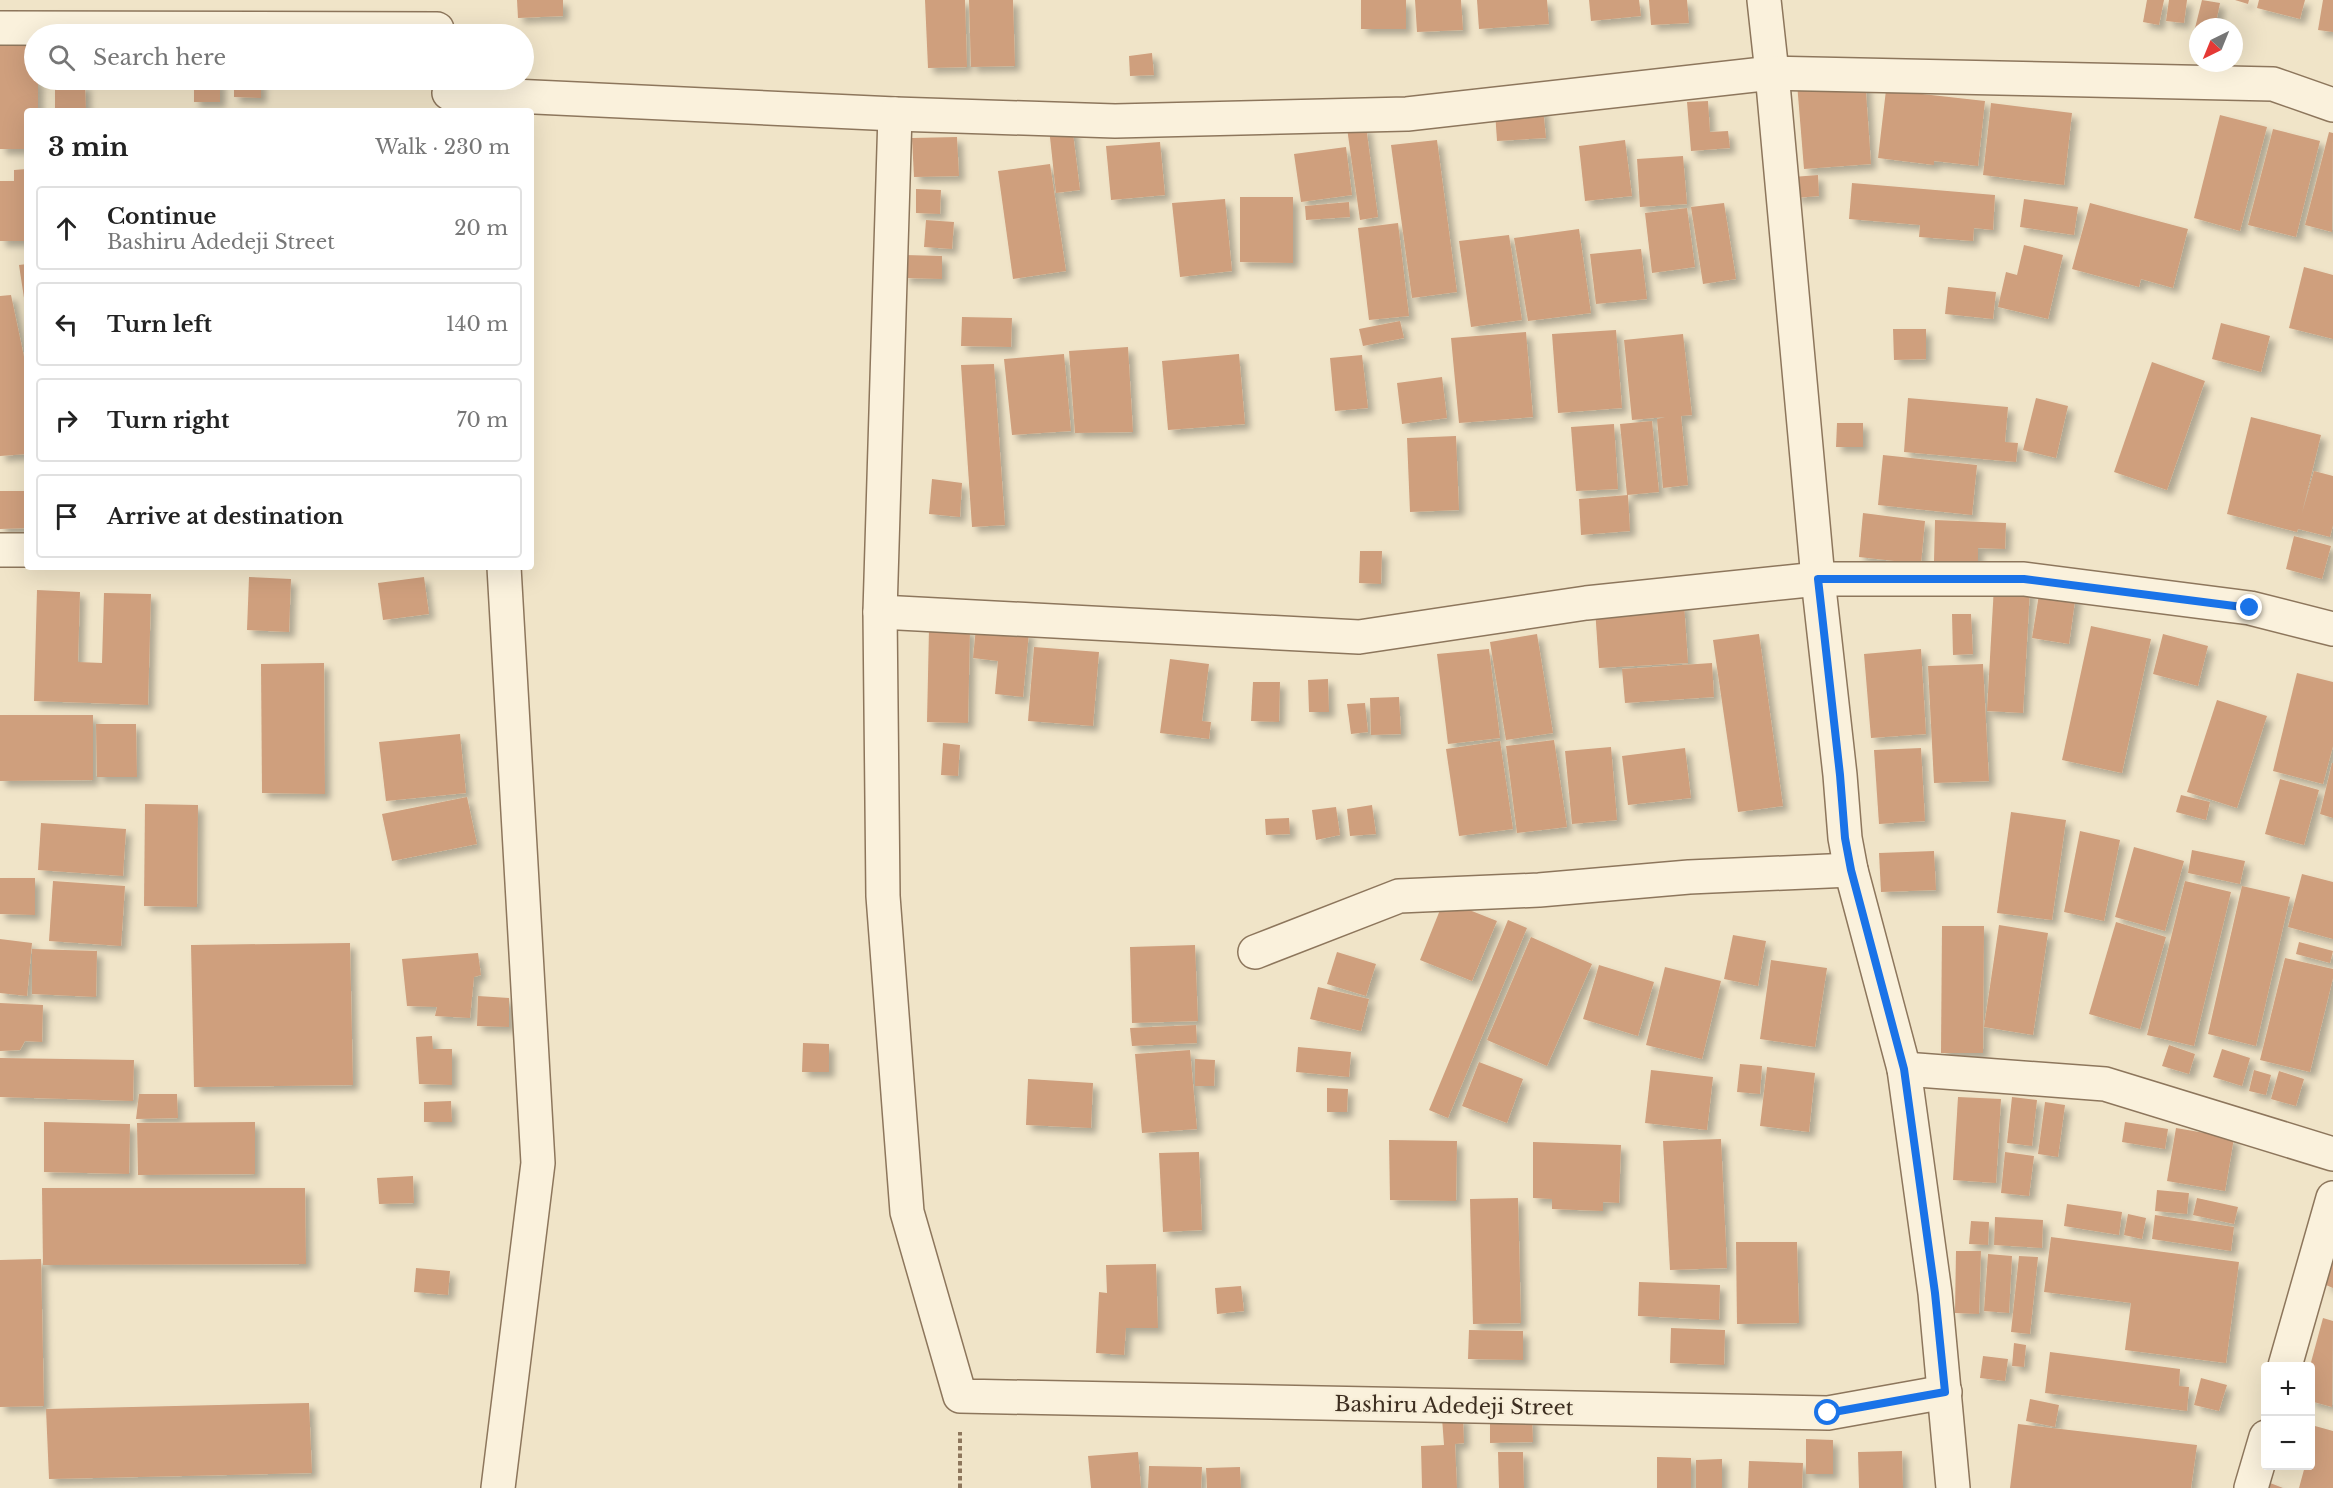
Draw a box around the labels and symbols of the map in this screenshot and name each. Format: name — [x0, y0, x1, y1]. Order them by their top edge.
north arrow — [2189, 18, 2243, 72]
route end — [2236, 594, 2262, 620]
street label: Bashiru Adedeji Street — [1334, 1391, 1574, 1421]
route start — [1814, 1399, 1840, 1425]

